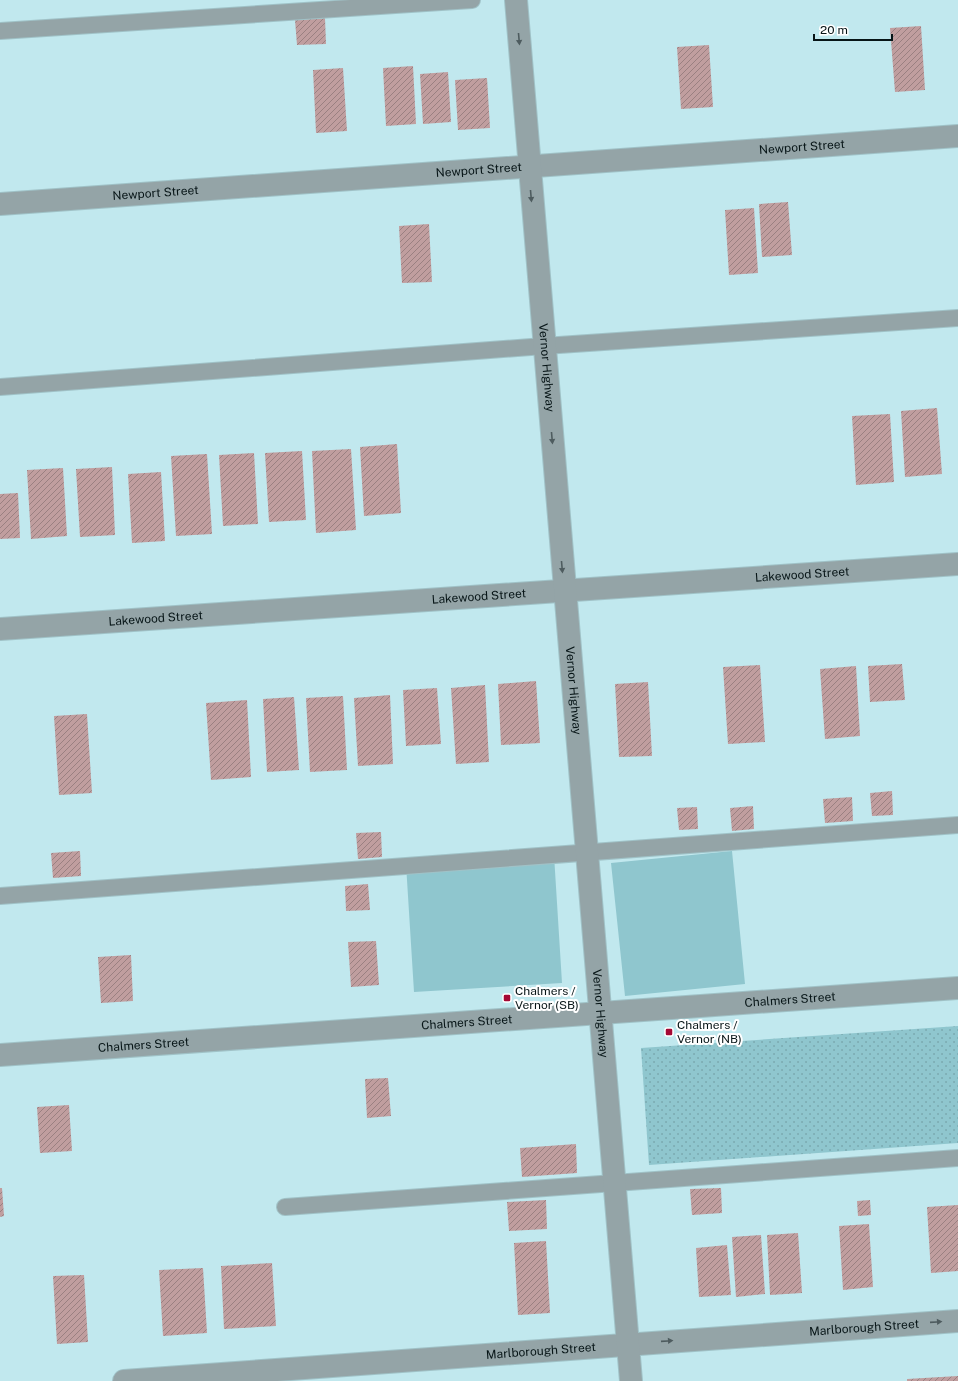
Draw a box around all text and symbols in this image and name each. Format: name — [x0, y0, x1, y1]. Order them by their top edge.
scale bar — [814, 16, 892, 42]
text: 20 m — [820, 23, 848, 37]
one-way arrow — [515, 33, 522, 45]
street label: Newport Street — [758, 137, 846, 157]
street label: Newport Street — [435, 160, 523, 180]
street label: Newport Street — [112, 183, 199, 203]
one-way arrow — [528, 190, 535, 202]
street label: Vernor Highway — [536, 323, 557, 413]
one-way arrow — [548, 431, 555, 444]
one-way arrow — [559, 561, 566, 573]
street label: Lakewood Street — [754, 564, 850, 585]
street label: Lakewood Street — [431, 586, 527, 607]
street label: Lakewood Street — [108, 608, 204, 629]
street label: Vernor Highway — [563, 646, 584, 736]
street label: Vernor Highway — [590, 969, 611, 1059]
place label: Chalmers / Vernor (SB) — [515, 984, 579, 1012]
street label: Chalmers Street — [744, 990, 836, 1010]
marker: Chalmers / Vernor (SB) — [502, 993, 512, 1003]
street label: Chalmers Street — [421, 1012, 513, 1033]
place label: Chalmers / Vernor (NB) — [677, 1018, 742, 1046]
marker: Chalmers / Vernor (NB) — [664, 1027, 674, 1037]
street label: Chalmers Street — [98, 1035, 190, 1055]
street label: Marlborough Street — [809, 1317, 920, 1339]
one-way arrow — [930, 1319, 942, 1326]
one-way arrow — [661, 1338, 673, 1345]
street label: Marlborough Street — [485, 1340, 597, 1362]

